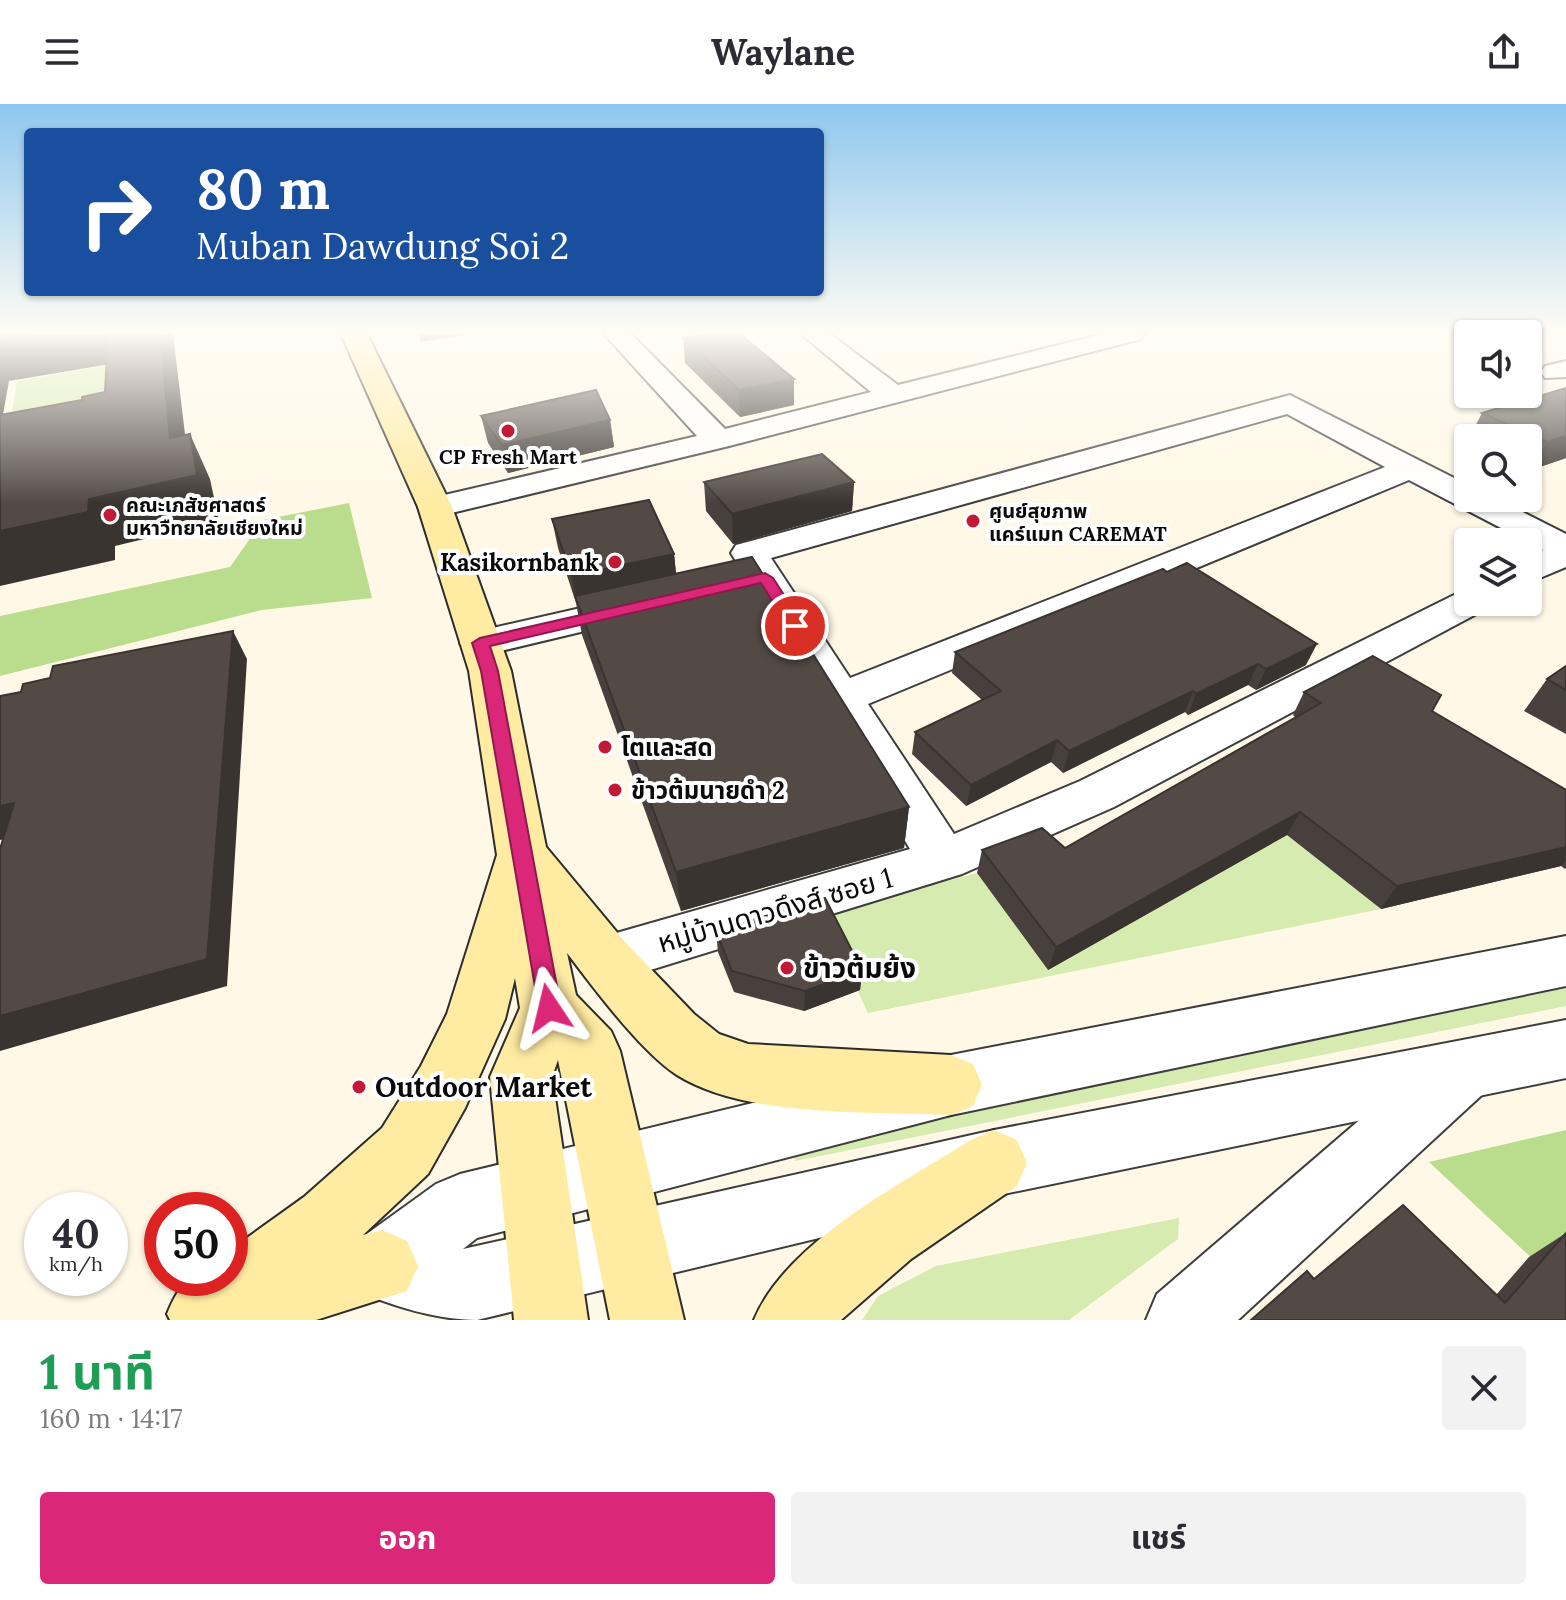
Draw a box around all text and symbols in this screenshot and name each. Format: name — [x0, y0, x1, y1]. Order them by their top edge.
text: Waylane — [711, 29, 855, 75]
icon: menu — [40, 30, 84, 74]
icon: share — [1482, 30, 1526, 74]
text: 80 m — [196, 153, 330, 224]
icon: right — [64, 160, 168, 264]
text: Muban Dawdung Soi 2 — [196, 223, 569, 269]
map controls — [1454, 320, 1542, 616]
button: sound — [1454, 320, 1542, 408]
marker: CP Fresh Mart — [499, 422, 517, 440]
button: search — [1454, 424, 1542, 512]
place label: CP Fresh Mart — [439, 444, 578, 469]
place label: คณะเภสัชศาสตร์ มหาวืทยาลัยเชียงใหม่ — [126, 492, 303, 540]
place label: ศูนย์สุขภาพ แคร์แมท CAREMAT — [989, 498, 1167, 546]
marker: คณะเภสัชศาสตร์ มหาวืทยาลัยเชียงใหม่ — [101, 506, 119, 524]
marker: ศูนย์สุขภาพ แคร์แมท CAREMAT — [964, 512, 982, 530]
button: layers — [1454, 528, 1542, 616]
place label: Kasikornbank — [440, 547, 599, 578]
marker: Kasikornbank — [606, 553, 624, 571]
pin — [761, 592, 829, 660]
icon: arrive — [773, 604, 817, 648]
place label: โตและสด — [621, 732, 713, 763]
marker: โตและสด — [596, 738, 614, 756]
place label: ข้าวต้มนายดำ 2 — [631, 775, 785, 806]
marker: ข้าวต้มนายดำ 2 — [606, 781, 624, 799]
street label: หมู่บ้านดาวดึงส์ ซอย 1 — [653, 859, 897, 961]
place label: ข้าวต้มย้ง — [803, 950, 916, 986]
marker: ข้าวต้มย้ง — [778, 959, 796, 977]
position arrow — [507, 966, 591, 1050]
place label: Outdoor Market — [375, 1069, 592, 1105]
marker: Outdoor Market — [350, 1078, 368, 1096]
speed limit sign: 50 — [144, 1192, 248, 1296]
text: 40 — [52, 1208, 100, 1259]
text: km/h — [49, 1251, 103, 1276]
text: 1 นาที — [40, 1341, 155, 1402]
button: close — [1442, 1346, 1526, 1430]
text: 160 m · 14:17 — [40, 1402, 182, 1435]
button: ออก — [40, 1492, 775, 1584]
button: แชร์ — [791, 1492, 1526, 1584]

